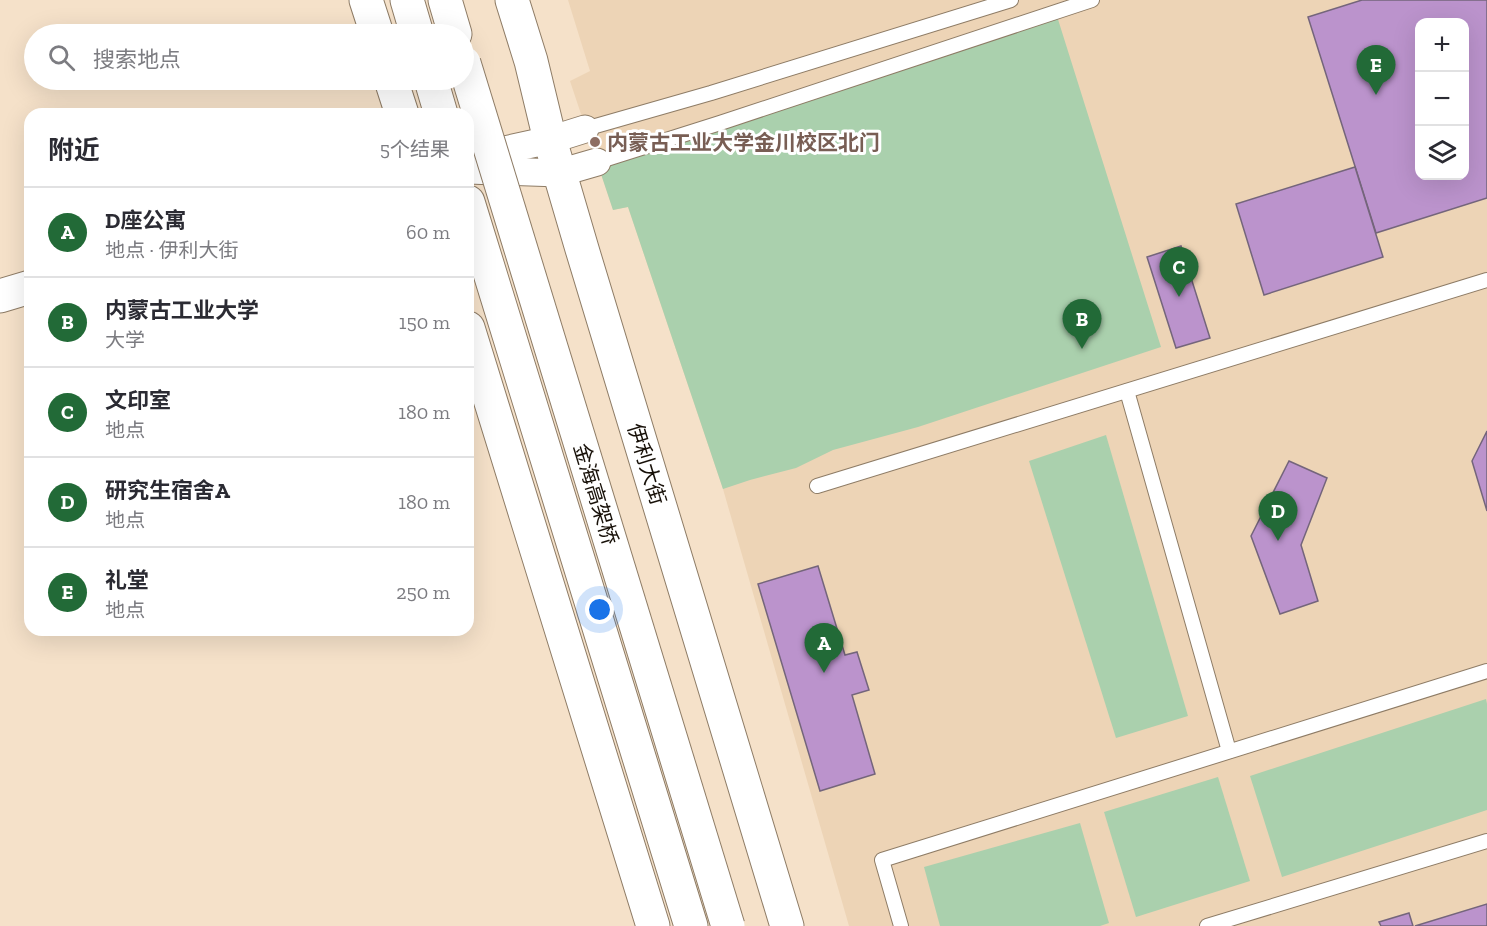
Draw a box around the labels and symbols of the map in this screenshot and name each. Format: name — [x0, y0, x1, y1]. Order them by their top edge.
pin: E — [1356, 46, 1396, 95]
place label: 内蒙古工业大学金川校区北门 — [607, 130, 880, 155]
marker: 内蒙古工业大学金川校区北门 — [588, 135, 602, 149]
pin: C — [1160, 248, 1198, 297]
pin: B — [1062, 300, 1102, 349]
street label: 伊利大街 — [623, 420, 671, 508]
street label: 金海高架桥 — [569, 440, 623, 548]
pin: D — [1258, 492, 1298, 541]
your location — [585, 595, 614, 624]
pin: A — [804, 624, 844, 673]

